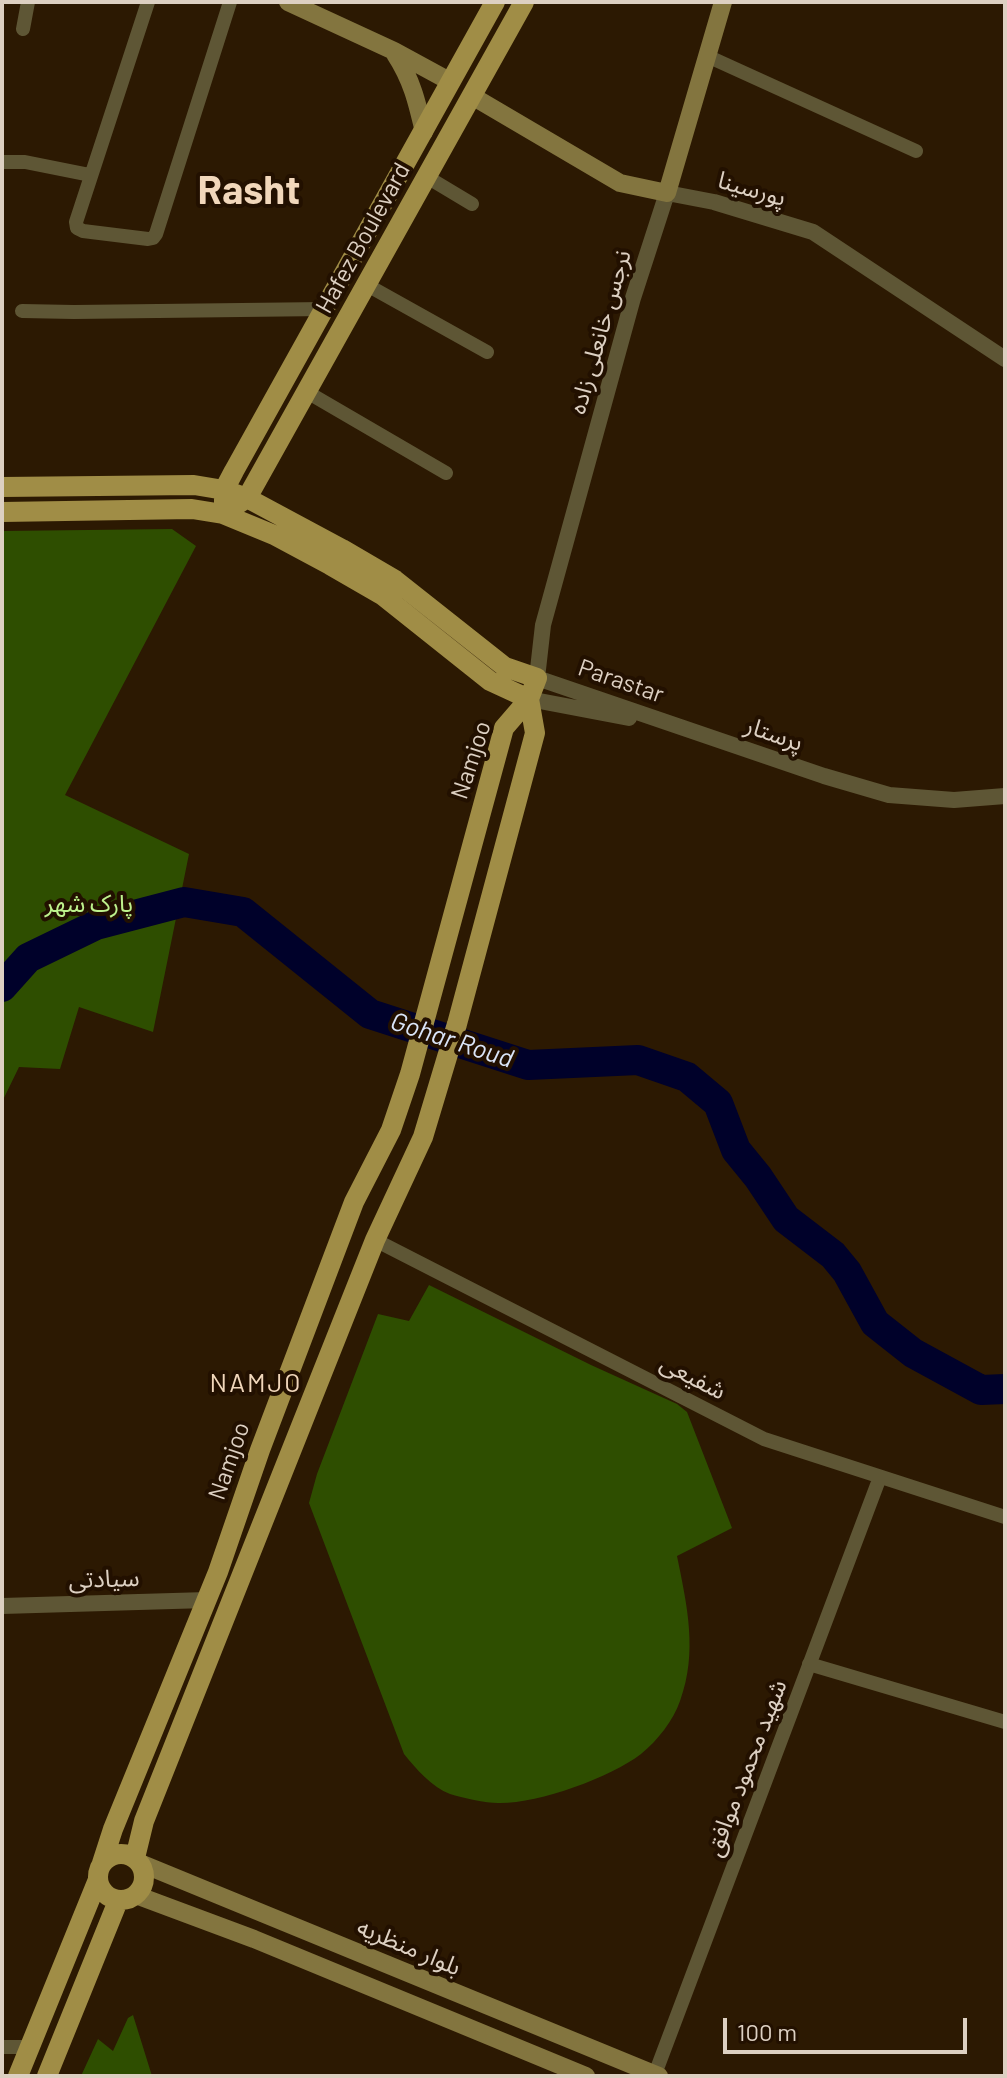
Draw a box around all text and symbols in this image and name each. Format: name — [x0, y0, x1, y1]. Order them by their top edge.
street label: Hafez Boulevard — [310, 158, 416, 318]
street label: پورسینا — [715, 166, 789, 212]
district label: Rasht — [198, 167, 300, 215]
street label: نرجس خانعلی زاده — [563, 247, 637, 417]
street label: Parastar — [574, 653, 668, 709]
street label: پرستار — [741, 711, 807, 757]
street label: Namjoo — [445, 717, 497, 803]
park label: پارک شهر — [45, 890, 133, 918]
water label: Gohar Roud — [387, 1006, 517, 1074]
street label: شفیعی — [655, 1348, 731, 1406]
district label: NAMJO — [210, 1367, 302, 1399]
street label: Namjoo — [202, 1418, 256, 1504]
street label: سیادتی — [68, 1563, 140, 1595]
street label: شهید محمود موافق — [699, 1676, 793, 1860]
street label: بلوار منظریه — [353, 1912, 465, 1982]
scale bar — [727, 2002, 971, 2052]
text: 100 m — [737, 2017, 797, 2046]

